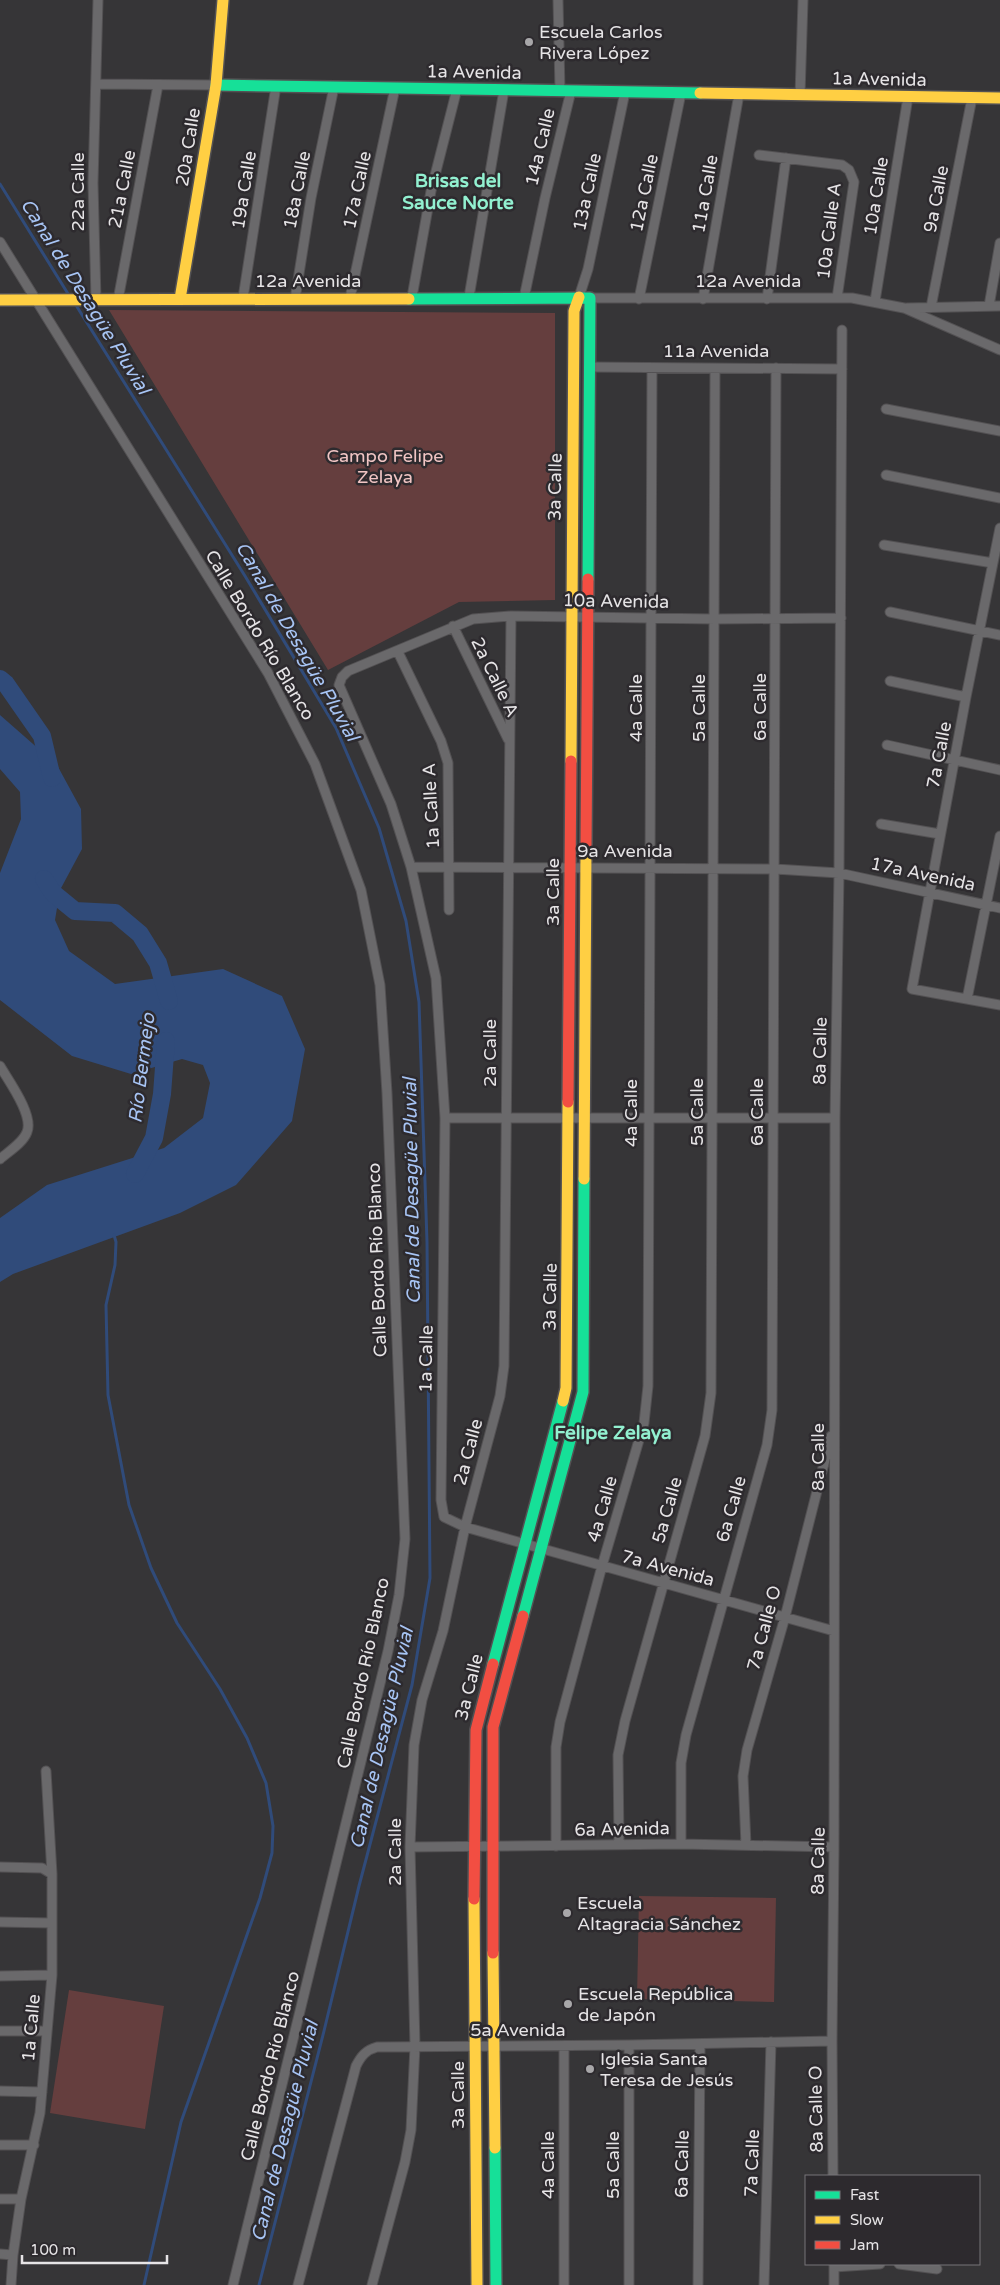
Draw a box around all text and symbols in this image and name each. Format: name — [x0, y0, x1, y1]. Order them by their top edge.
place label: Escuela Carlos Rivera López — [539, 21, 663, 64]
marker: Escuela Carlos Rivera López — [523, 36, 535, 48]
street label: 1a Avenida — [426, 60, 522, 84]
street label: 1a Avenida — [831, 67, 927, 91]
street label: 20a Calle — [171, 106, 205, 188]
street label: 14a Calle — [520, 106, 560, 188]
street label: 21a Calle — [104, 148, 140, 230]
street label: 19a Calle — [227, 149, 261, 231]
street label: 18a Calle — [279, 149, 315, 231]
street label: 17a Calle — [338, 149, 376, 231]
street label: 13a Calle — [568, 151, 606, 233]
street label: 22a Calle — [67, 152, 89, 232]
street label: 12a Calle — [625, 152, 663, 234]
street label: 11a Calle — [687, 153, 723, 235]
street label: 10a Calle — [859, 155, 893, 237]
street label: 9a Calle — [919, 164, 953, 234]
district label: Brisas del Sauce Norte — [402, 170, 514, 214]
street label: 10a Calle A — [812, 181, 846, 281]
water label: Canal de Desagüe Pluvial — [16, 195, 156, 400]
street label: 12a Avenida — [255, 270, 361, 292]
street label: 12a Avenida — [695, 270, 801, 292]
street label: 11a Avenida — [663, 340, 769, 362]
park label: Campo Felipe Zelaya — [326, 445, 444, 488]
street label: 3a Calle — [543, 453, 567, 521]
water label: Canal de Desagüe Pluvial — [231, 538, 364, 747]
street label: Calle Bordo Río Blanco — [200, 546, 320, 724]
street label: 10a Avenida — [562, 589, 670, 613]
street label: 2a Calle A — [466, 634, 524, 720]
street label: 6a Calle — [749, 673, 771, 741]
street label: 4a Calle — [625, 674, 647, 742]
street label: 5a Calle — [688, 674, 710, 742]
street label: 7a Calle — [922, 720, 956, 790]
street label: 1a Calle A — [418, 762, 444, 850]
street label: 9a Avenida — [577, 840, 673, 862]
street label: 17a Avenida — [869, 852, 977, 896]
street label: 3a Calle — [542, 858, 564, 926]
water label: Río Bermejo — [124, 1011, 160, 1124]
street label: 8a Calle — [808, 1017, 832, 1085]
street label: 2a Calle — [479, 1019, 501, 1087]
water label: Canal de Desagüe Pluvial — [399, 1075, 425, 1304]
street label: 5a Calle — [686, 1078, 708, 1146]
street label: 6a Calle — [746, 1078, 768, 1146]
street label: 4a Calle — [620, 1079, 642, 1147]
street label: Calle Bordo Río Blanco — [363, 1162, 391, 1358]
street label: 3a Calle — [538, 1263, 562, 1331]
street label: 1a Calle — [414, 1325, 438, 1393]
street label: 2a Calle — [449, 1416, 487, 1488]
district label: Felipe Zelaya — [554, 1422, 672, 1445]
street label: 8a Calle — [807, 1423, 829, 1491]
street label: 4a Calle — [582, 1473, 622, 1545]
street label: 6a Calle — [711, 1473, 751, 1545]
street label: 5a Calle — [647, 1474, 687, 1546]
street label: 7a Avenida — [619, 1545, 717, 1591]
street label: Calle Bordo Río Blanco — [332, 1575, 394, 1771]
street label: 7a Calle O — [742, 1583, 786, 1673]
water label: Canal de Desagüe Pluvial — [346, 1623, 419, 1851]
street label: 3a Calle — [450, 1651, 488, 1723]
street label: 6a Avenida — [574, 1817, 670, 1841]
street label: 2a Calle — [384, 1818, 406, 1886]
street label: 8a Calle — [806, 1827, 830, 1895]
place label: Escuela Altagracia Sánchez — [577, 1892, 741, 1935]
marker: Escuela Altagracia Sánchez — [561, 1907, 573, 1919]
street label: Calle Bordo Río Blanco — [236, 1969, 304, 2163]
place label: Escuela República de Japón — [578, 1983, 733, 2026]
street label: 1a Calle — [17, 1993, 45, 2063]
marker: Escuela República de Japón — [562, 1998, 574, 2010]
water label: Canal de Desagüe Pluvial — [247, 2017, 324, 2244]
street label: 5a Avenida — [470, 2019, 566, 2041]
place label: Iglesia Santa Teresa de Jesús — [600, 2048, 733, 2091]
street label: 3a Calle — [447, 2061, 469, 2129]
marker: Iglesia Santa Teresa de Jesús — [584, 2063, 596, 2075]
street label: 8a Calle O — [804, 2065, 828, 2153]
street label: 7a Calle — [740, 2129, 764, 2197]
street label: 6a Calle — [670, 2130, 694, 2198]
street label: 4a Calle — [537, 2131, 559, 2199]
street label: 5a Calle — [602, 2131, 624, 2199]
legend — [805, 2175, 980, 2265]
text: Fast — [850, 2186, 880, 2204]
text: Slow — [850, 2211, 884, 2229]
scale bar — [22, 2232, 168, 2264]
text: Jam — [850, 2236, 879, 2254]
text: 100 m — [30, 2241, 76, 2259]

